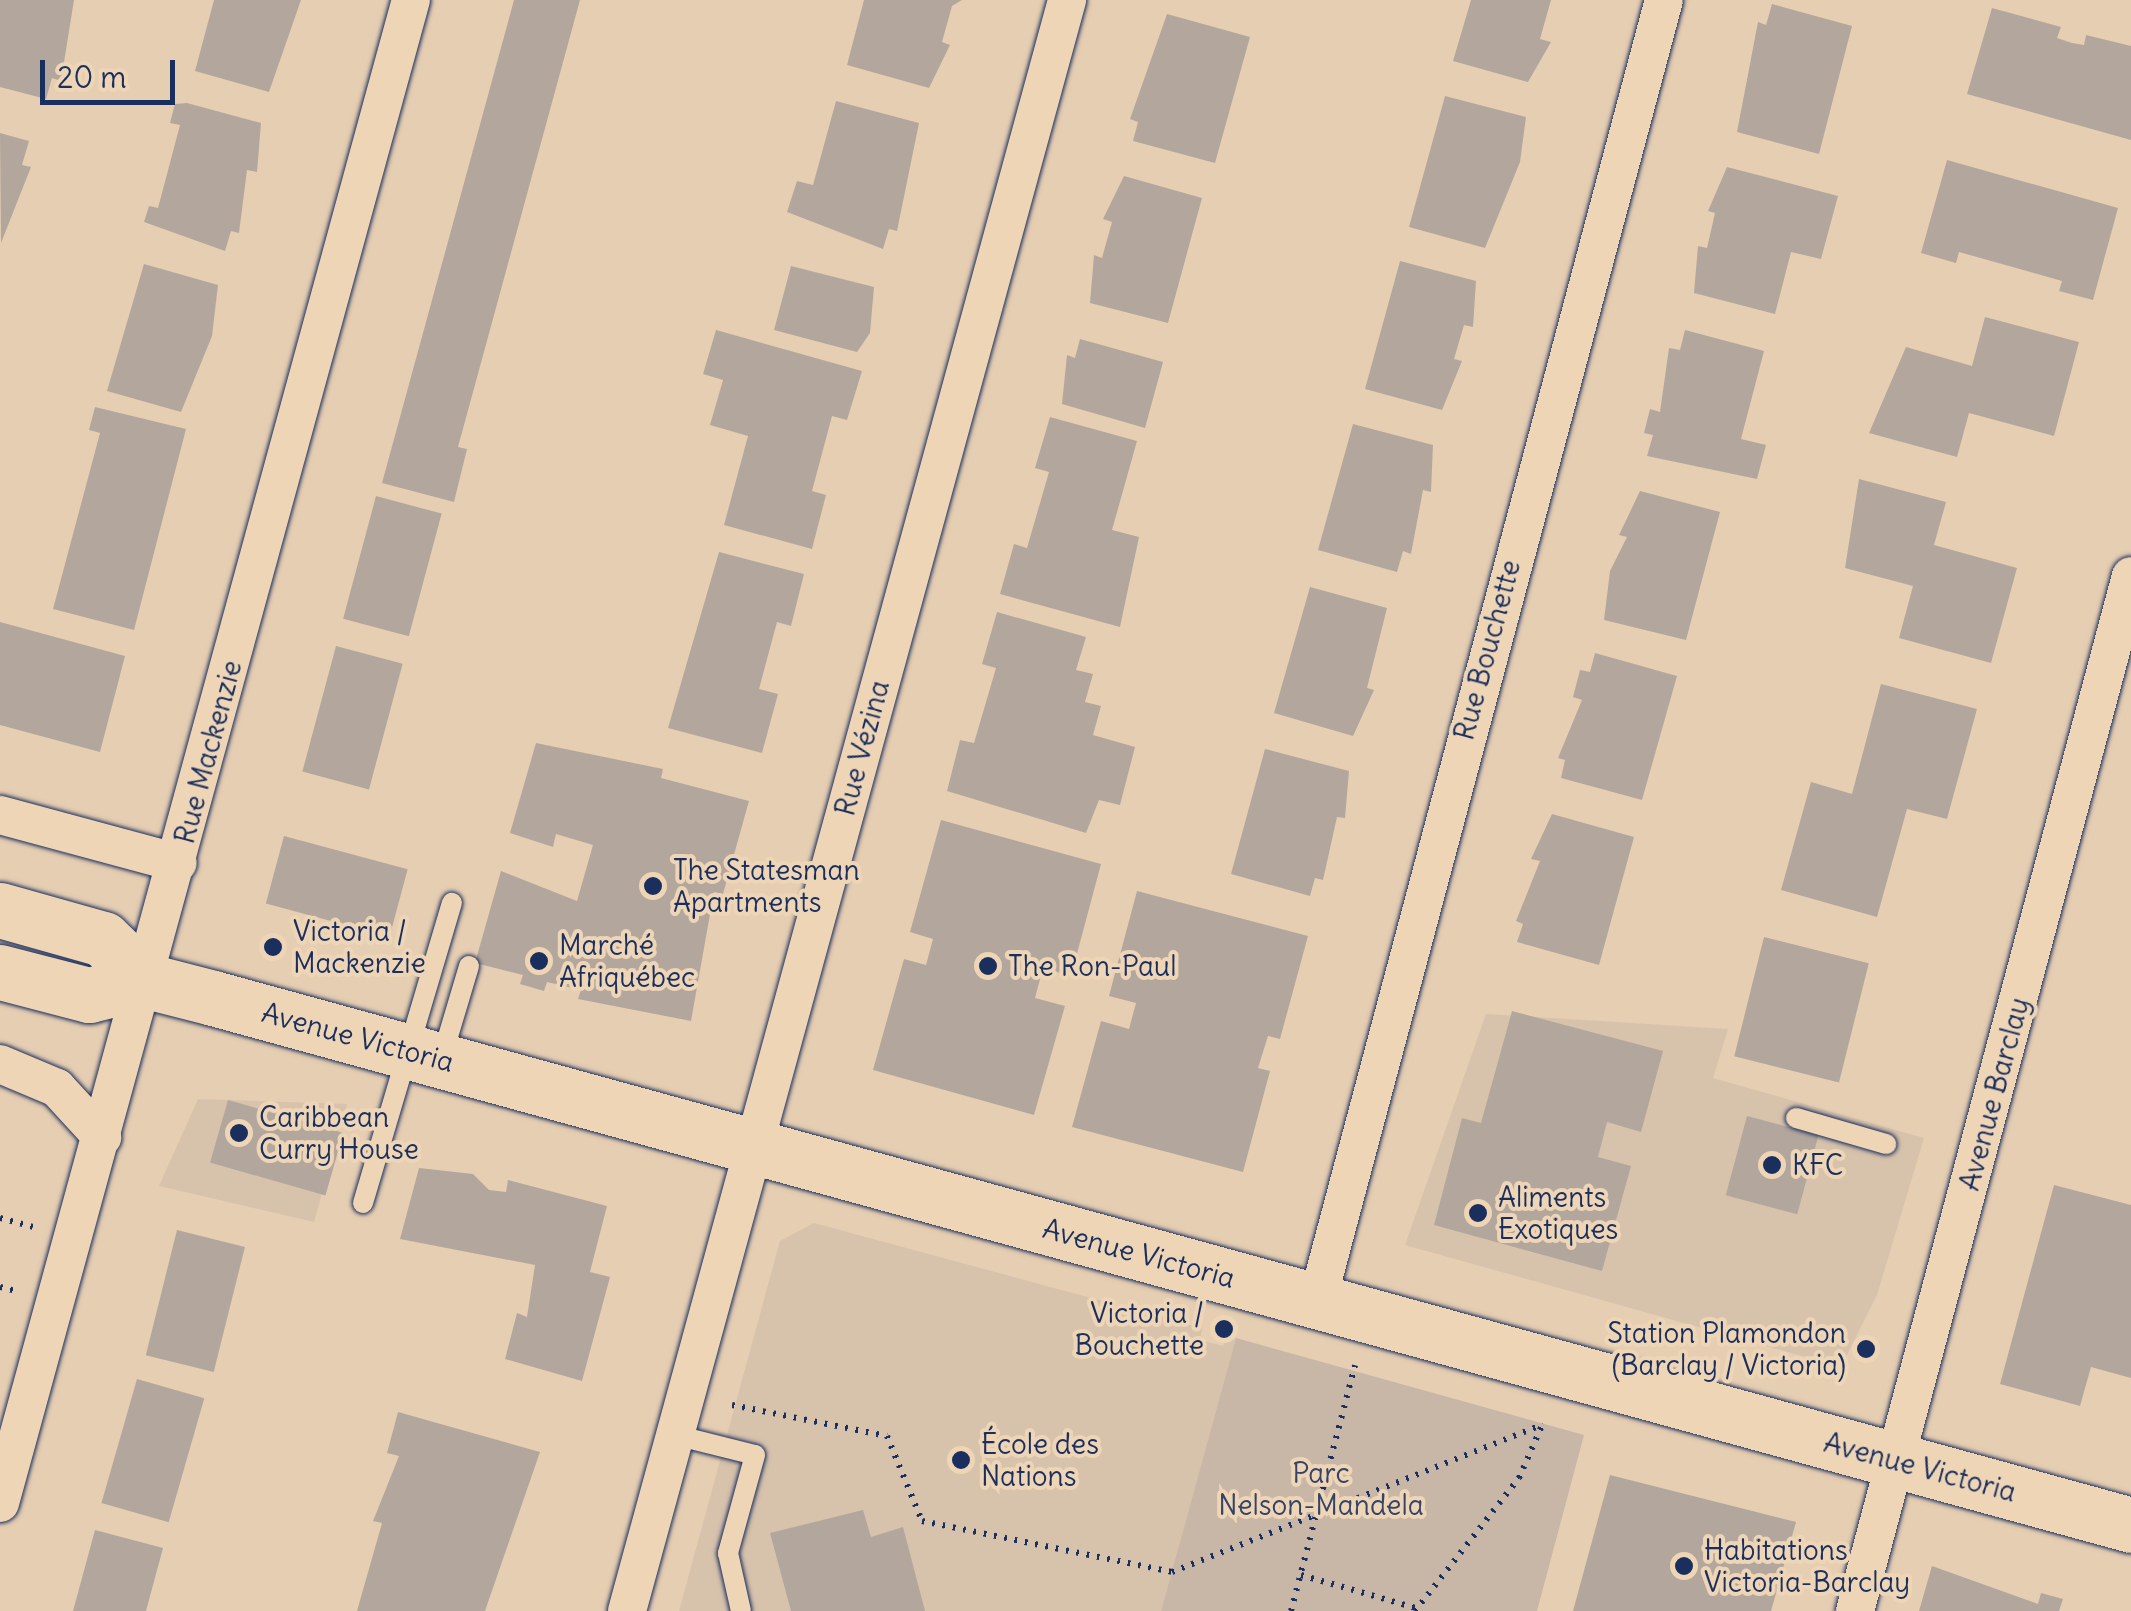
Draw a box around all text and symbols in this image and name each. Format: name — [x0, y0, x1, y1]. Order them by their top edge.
scale bar — [45, 40, 180, 102]
text: 20 m — [57, 58, 127, 96]
street label: Rue Bouchette — [1447, 556, 1527, 744]
street label: Rue Mackenzie — [167, 657, 249, 847]
street label: Rue Vézina — [828, 677, 896, 819]
place label: The Statesman Apartments — [673, 853, 860, 919]
marker: The Statesman Apartments — [642, 875, 664, 897]
place label: Victoria / Mackenzie — [293, 914, 426, 980]
place label: Marché Afriquébec — [559, 928, 695, 994]
marker: Victoria / Mackenzie — [262, 936, 284, 958]
place label: The Ron-Paul — [1008, 949, 1176, 983]
marker: Marché Afriquébec — [528, 950, 550, 972]
marker: The Ron-Paul — [977, 955, 999, 977]
street label: Avenue Barclay — [1952, 994, 2036, 1194]
street label: Avenue Victoria — [258, 995, 458, 1079]
place label: Caribbean Curry House — [259, 1100, 419, 1166]
marker: Caribbean Curry House — [228, 1122, 250, 1144]
place label: KFC — [1792, 1148, 1843, 1182]
marker: KFC — [1761, 1154, 1783, 1176]
place label: Aliments Exotiques — [1498, 1180, 1618, 1246]
marker: Aliments Exotiques — [1467, 1202, 1489, 1224]
street label: Avenue Victoria — [1039, 1211, 1239, 1295]
place label: Victoria / Bouchette — [1075, 1296, 1204, 1362]
place label: Station Plamondon (Barclay / Victoria) — [1607, 1316, 1846, 1382]
marker: Victoria / Bouchette — [1213, 1318, 1235, 1340]
marker: Station Plamondon (Barclay / Victoria) — [1855, 1338, 1877, 1360]
street label: Avenue Victoria — [1820, 1425, 2020, 1509]
place label: École des Nations — [981, 1427, 1099, 1493]
marker: École des Nations — [950, 1449, 972, 1471]
park label: Parc Nelson-Mandela — [1218, 1456, 1424, 1522]
place label: Habitations Victoria-Barclay — [1704, 1533, 1910, 1599]
marker: Habitations Victoria-Barclay — [1673, 1555, 1695, 1577]

